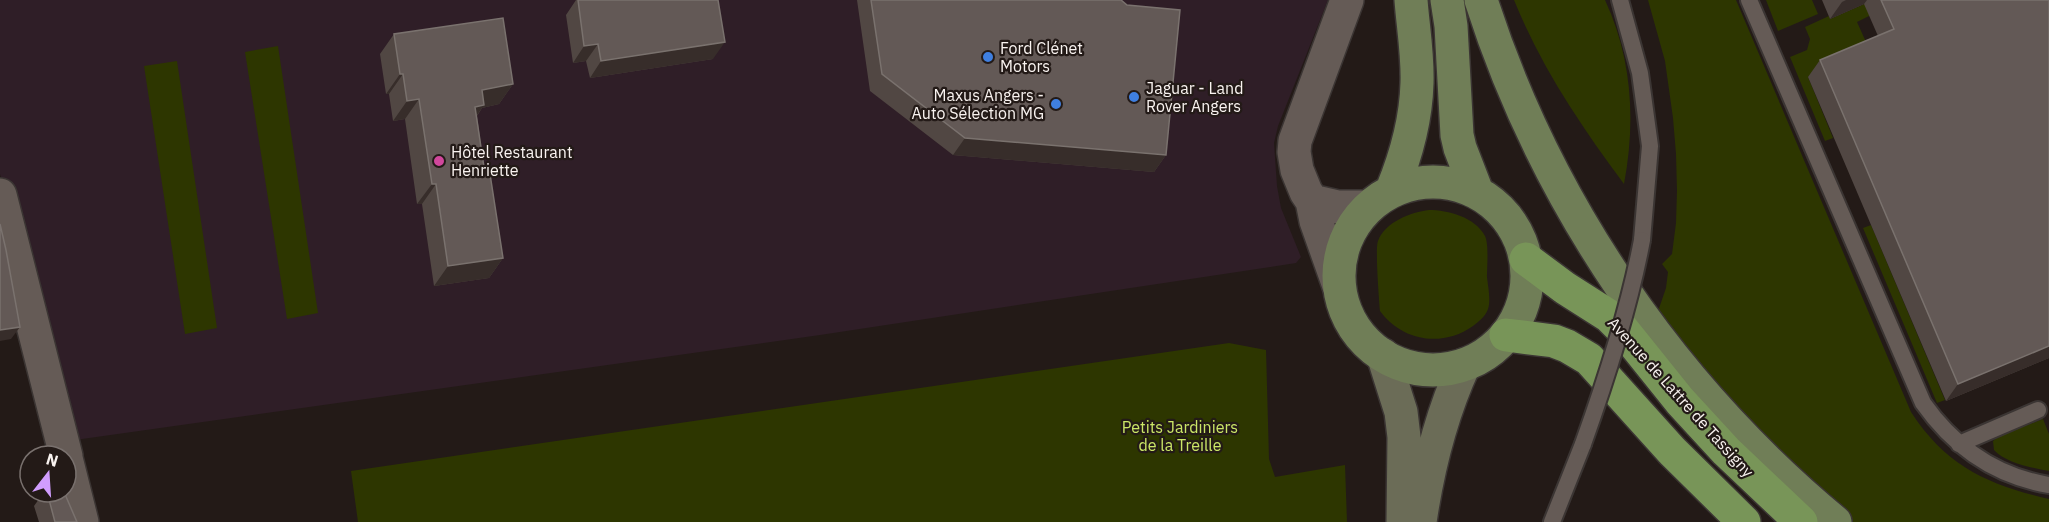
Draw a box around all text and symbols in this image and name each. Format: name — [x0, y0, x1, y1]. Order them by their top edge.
place label: Ford Clénet Motors — [1000, 38, 1083, 76]
marker: Ford Clénet Motors — [981, 50, 995, 64]
place label: Jaguar - Land Rover Angers — [1146, 78, 1243, 116]
place label: Maxus Angers - Auto Sélection MG — [912, 85, 1044, 123]
marker: Jaguar - Land Rover Angers — [1127, 90, 1141, 104]
marker: Maxus Angers - Auto Sélection MG — [1049, 97, 1063, 111]
place label: Hôtel Restaurant Henriette — [451, 142, 573, 180]
marker: Hôtel Restaurant Henriette — [432, 154, 446, 168]
street label: Avenue de Lattre de Tassigny — [1604, 313, 1758, 481]
park label: Petits Jardiniers de la Treille — [1122, 417, 1238, 455]
north arrow — [18, 444, 78, 504]
text: N — [44, 448, 61, 471]

